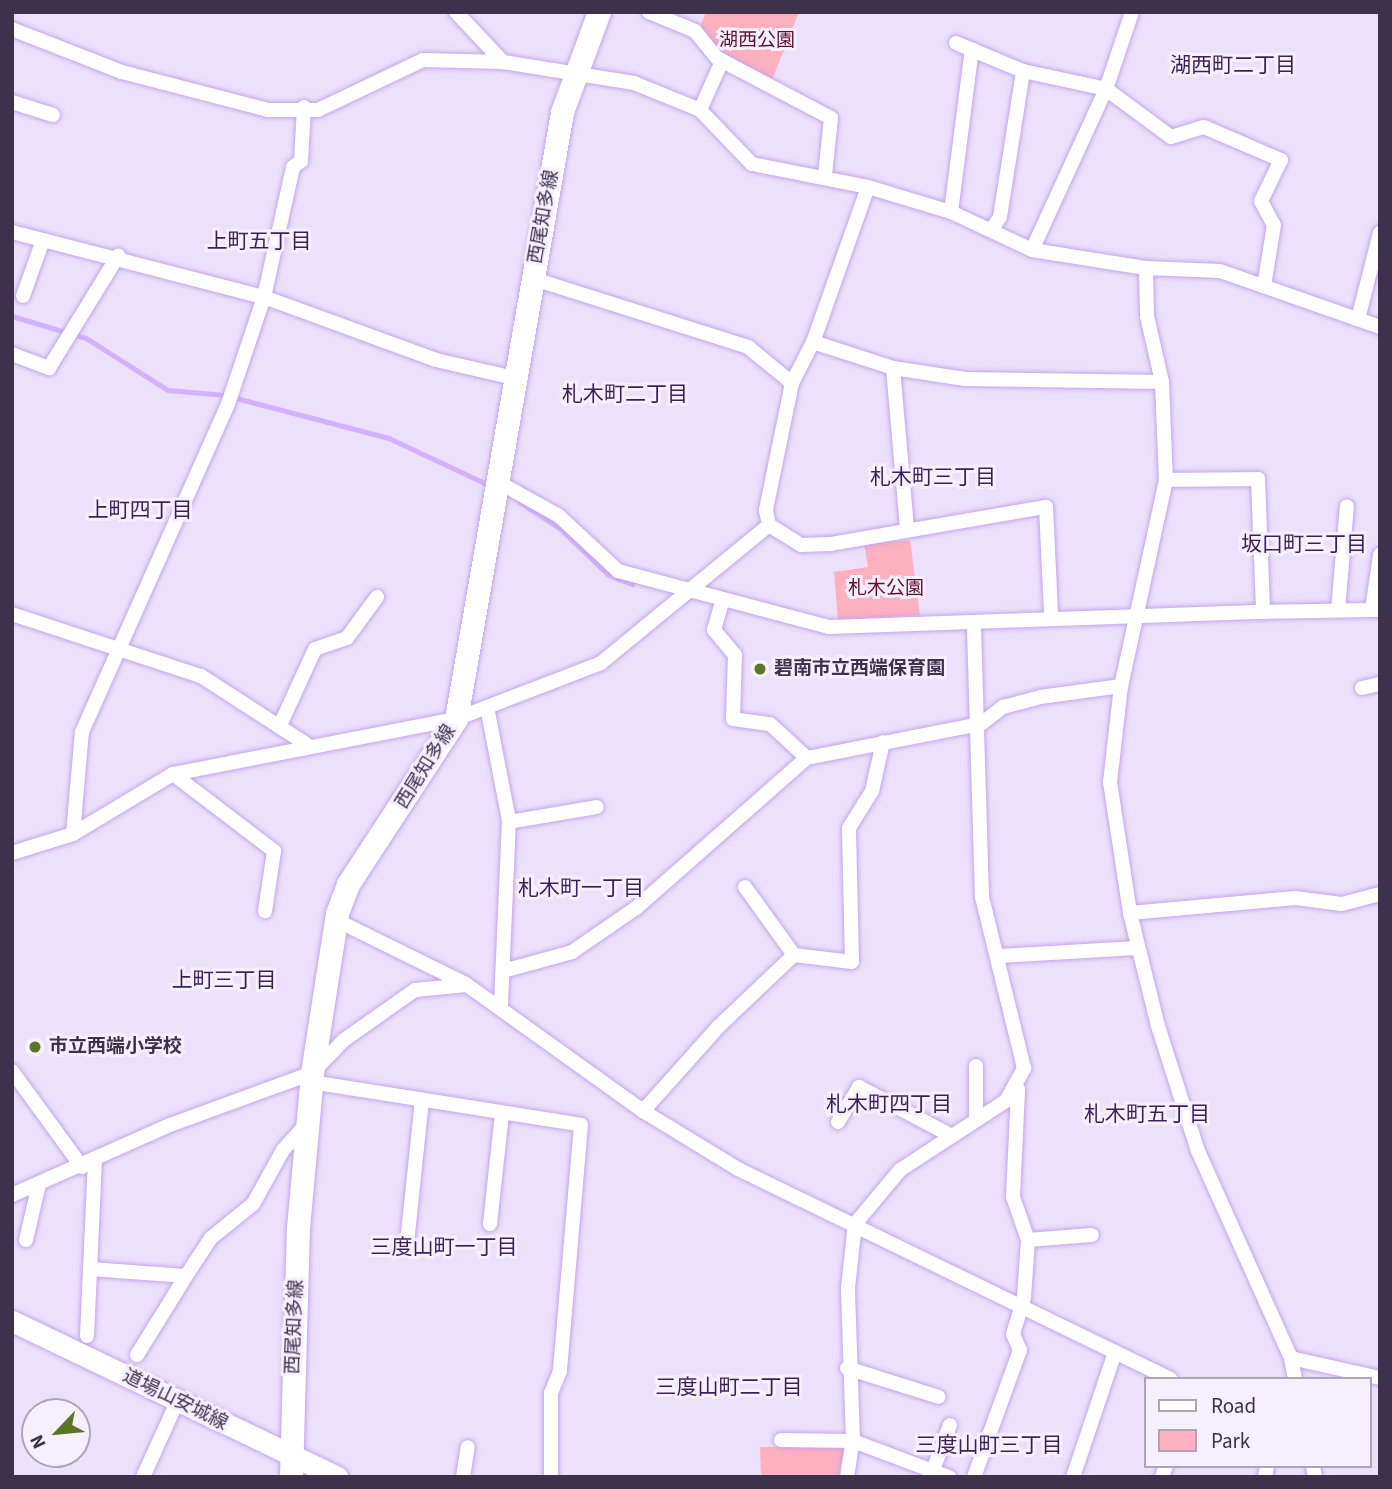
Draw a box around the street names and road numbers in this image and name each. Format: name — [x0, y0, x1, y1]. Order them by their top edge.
street label: 西尾知多線 — [525, 168, 563, 266]
street label: 西尾知多線 — [391, 721, 461, 813]
street label: 西尾知多線 — [282, 1279, 308, 1375]
street label: 道場山安城線 — [119, 1365, 231, 1435]

